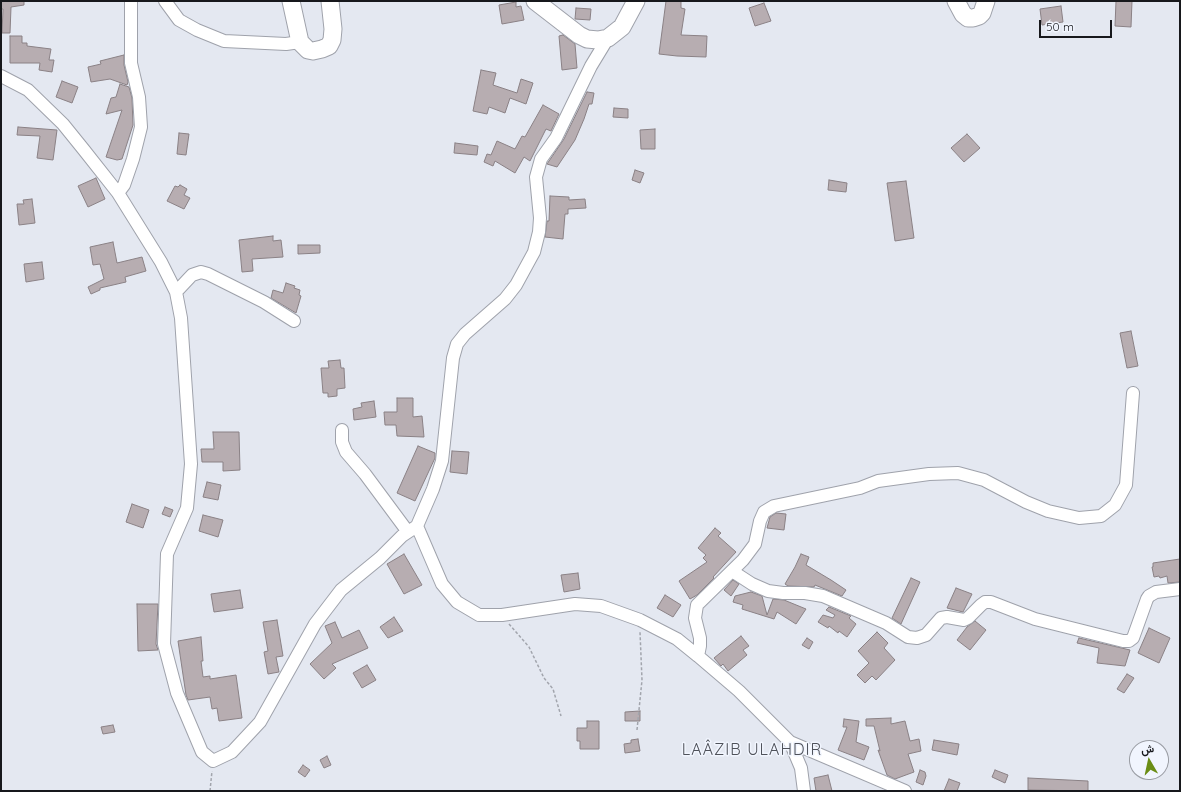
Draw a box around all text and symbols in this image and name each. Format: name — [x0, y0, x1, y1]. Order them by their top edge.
scale bar — [1041, 12, 1114, 38]
text: 50 m — [1046, 19, 1074, 34]
district label: LAÂZIB ULAHDIR — [682, 740, 822, 760]
north arrow — [1129, 740, 1169, 780]
text: ش — [1140, 741, 1155, 757]

